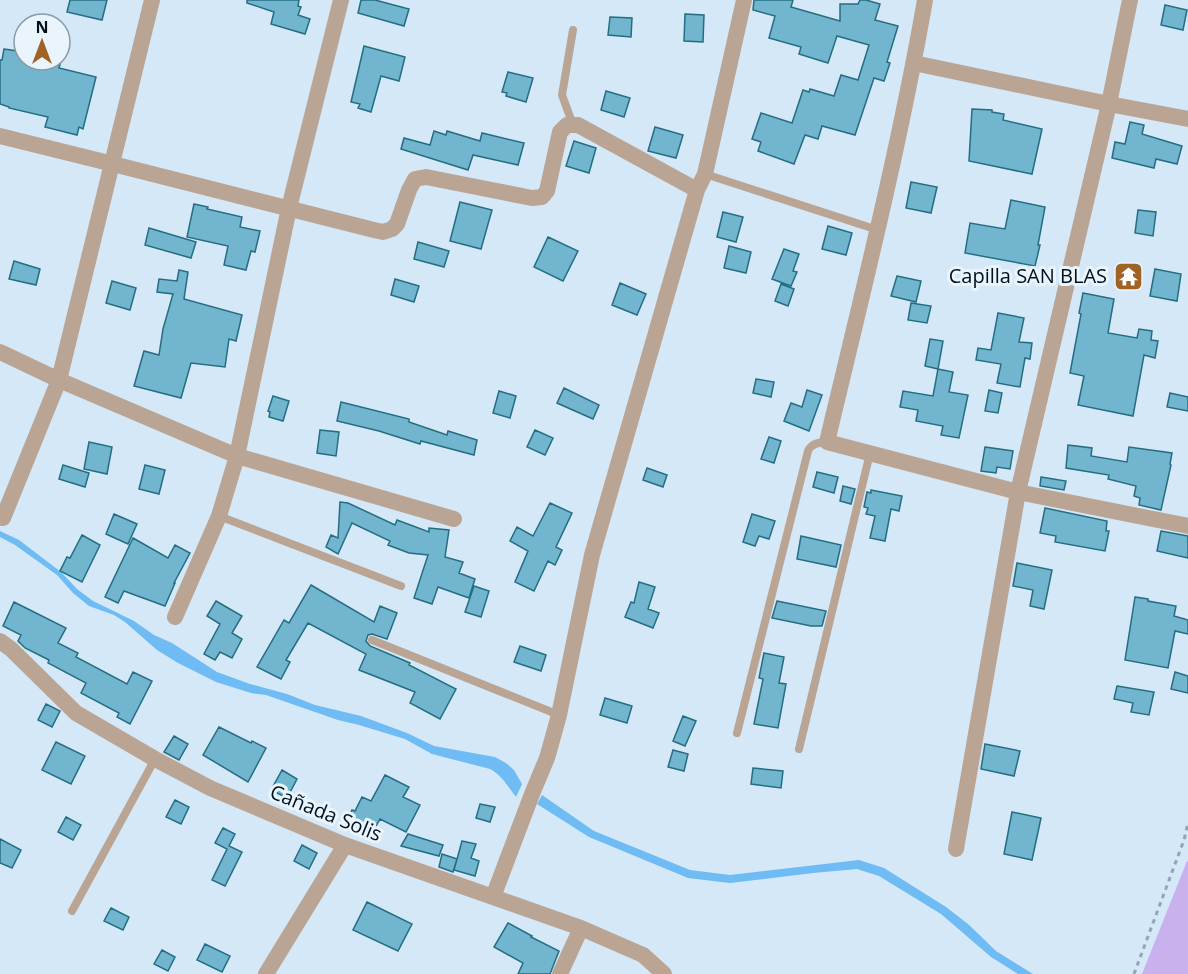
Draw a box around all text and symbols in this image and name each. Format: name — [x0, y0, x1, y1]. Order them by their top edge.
north arrow — [12, 12, 72, 72]
text: N — [35, 16, 49, 38]
temple icon: Capilla SAN BLAS — [1112, 260, 1144, 292]
place label: Capilla SAN BLAS — [949, 262, 1107, 289]
street label: Cañada Solis — [266, 778, 386, 847]

